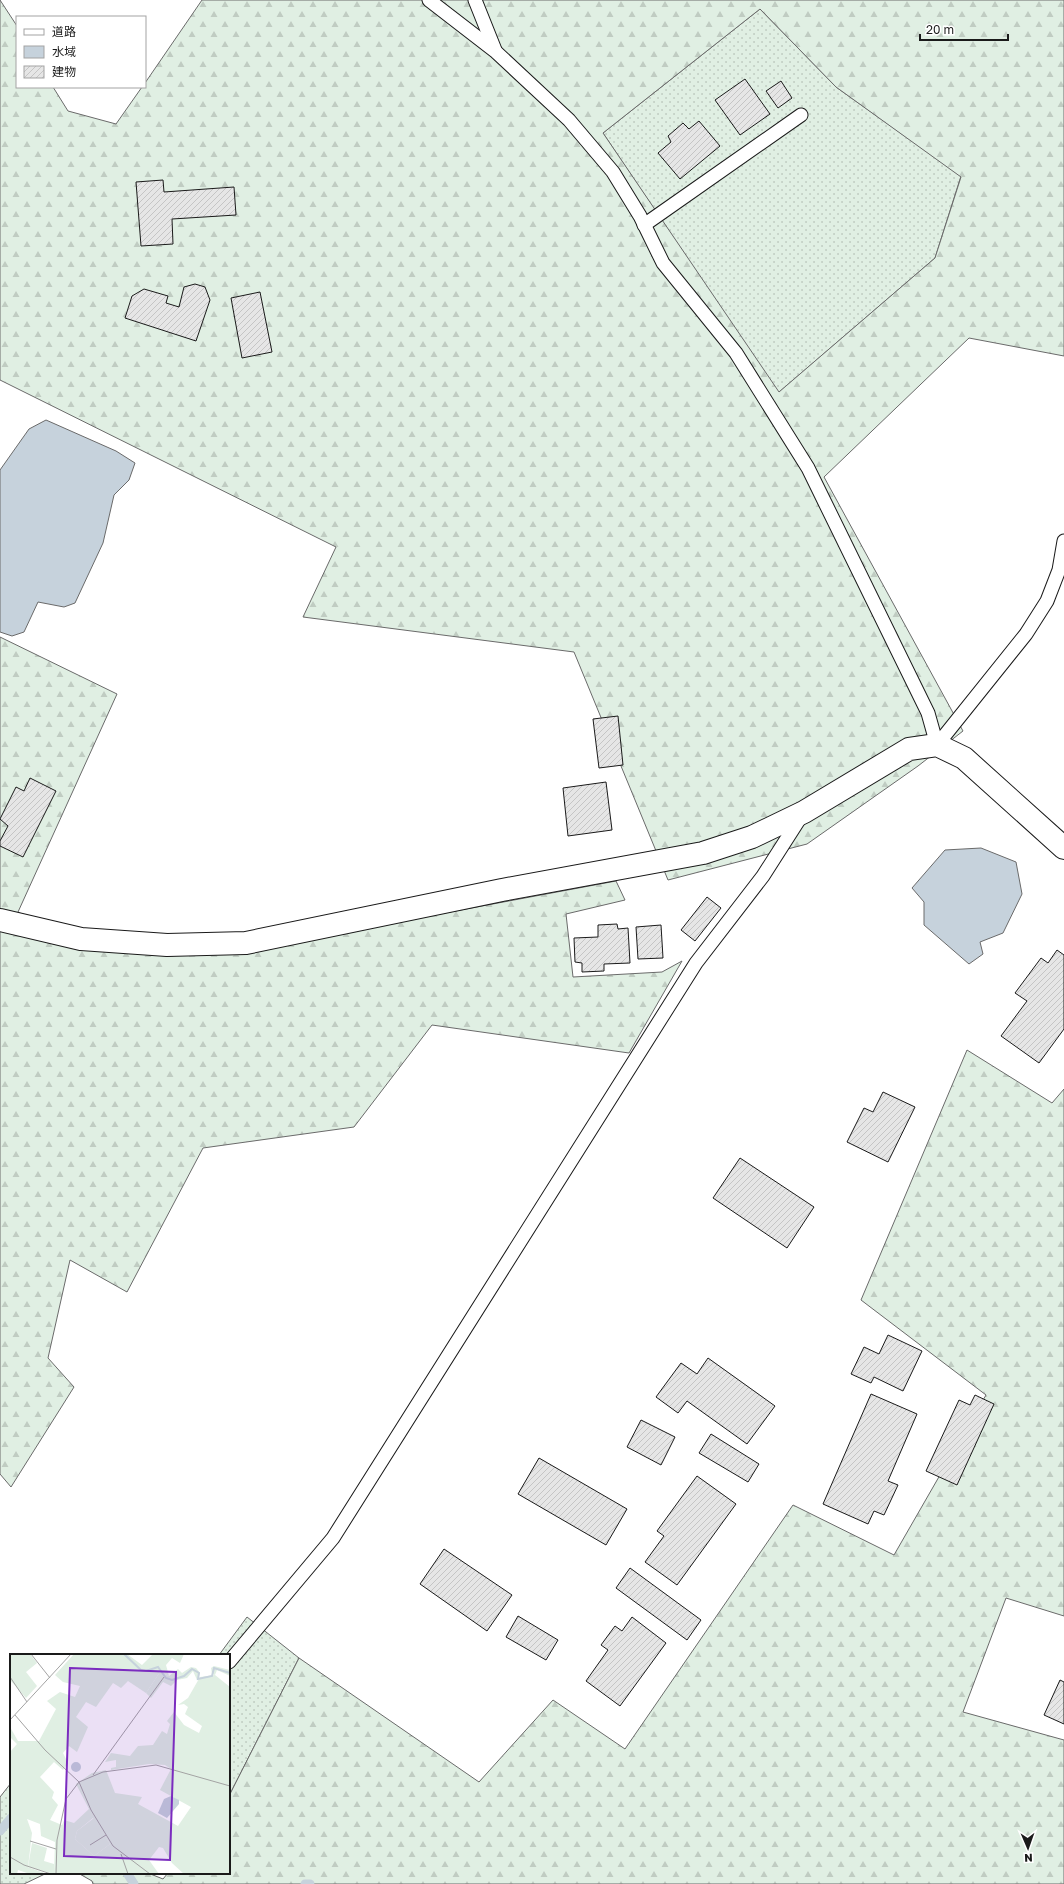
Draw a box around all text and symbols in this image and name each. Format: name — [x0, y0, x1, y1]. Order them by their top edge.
legend — [16, 16, 146, 88]
scale bar — [920, 16, 1008, 42]
text: 20 m — [926, 22, 954, 37]
text: 道路 — [52, 24, 76, 39]
text: 水域 — [52, 44, 76, 59]
text: 建物 — [52, 64, 76, 79]
inset map — [10, 1654, 230, 1874]
north arrow — [1008, 1828, 1048, 1868]
text: N — [1024, 1852, 1033, 1865]

